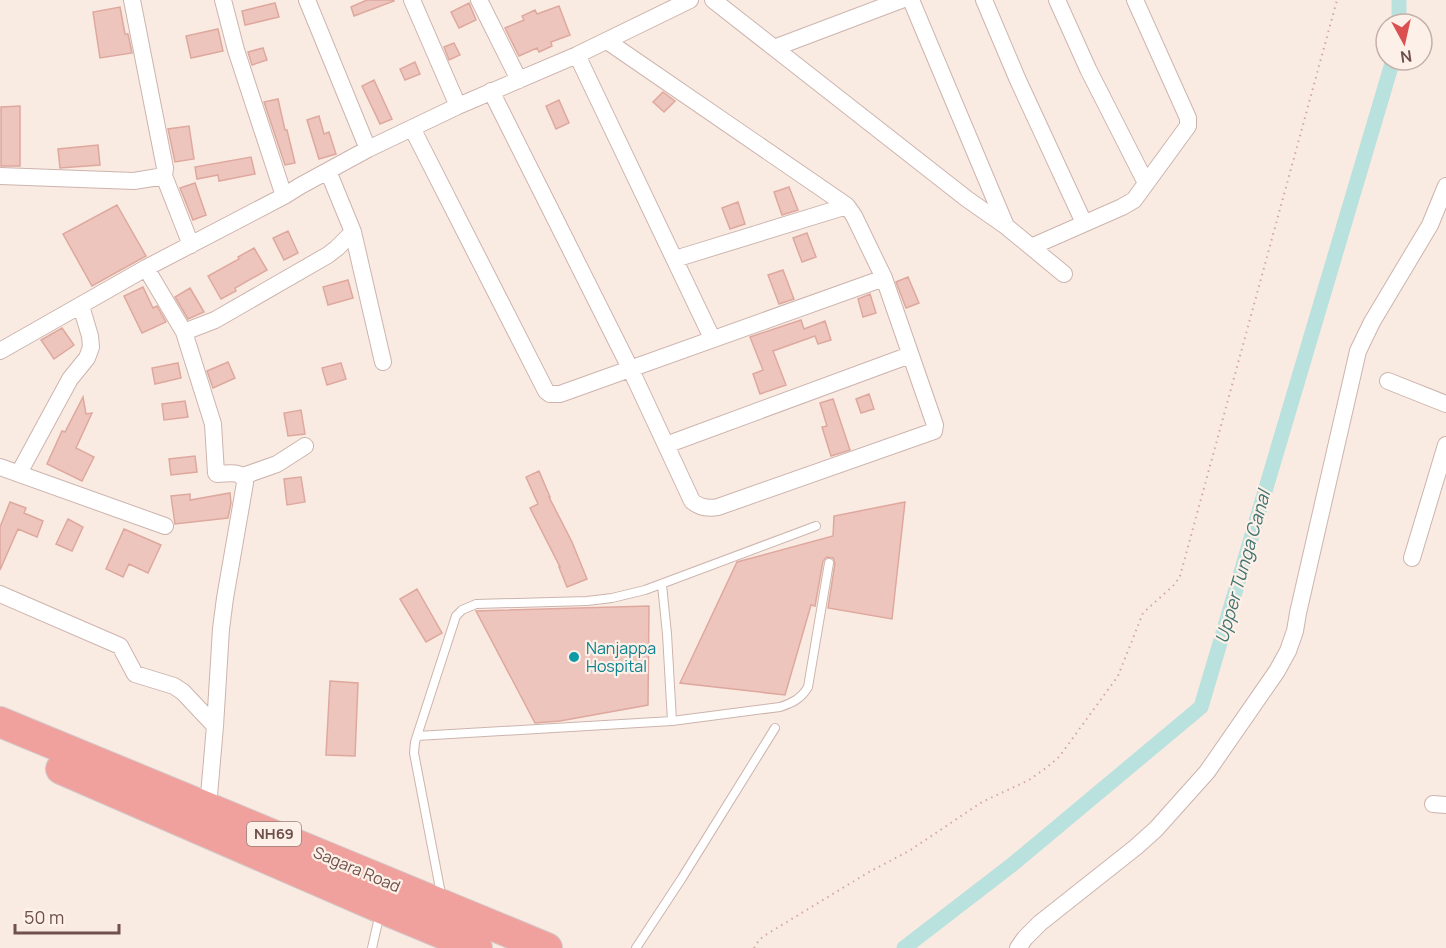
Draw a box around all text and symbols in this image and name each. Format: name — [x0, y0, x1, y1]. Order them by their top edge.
north arrow — [1374, 12, 1434, 72]
text: N — [1399, 45, 1413, 69]
water label: Upper Tunga Canal — [1209, 485, 1276, 646]
place label: Nanjappa Hospital — [586, 637, 656, 677]
marker: Nanjappa Hospital — [567, 650, 581, 664]
road number: NH69 — [247, 822, 301, 846]
street label: Sagara Road — [310, 841, 404, 897]
scale bar — [15, 897, 118, 935]
text: 50 m — [24, 905, 64, 929]

